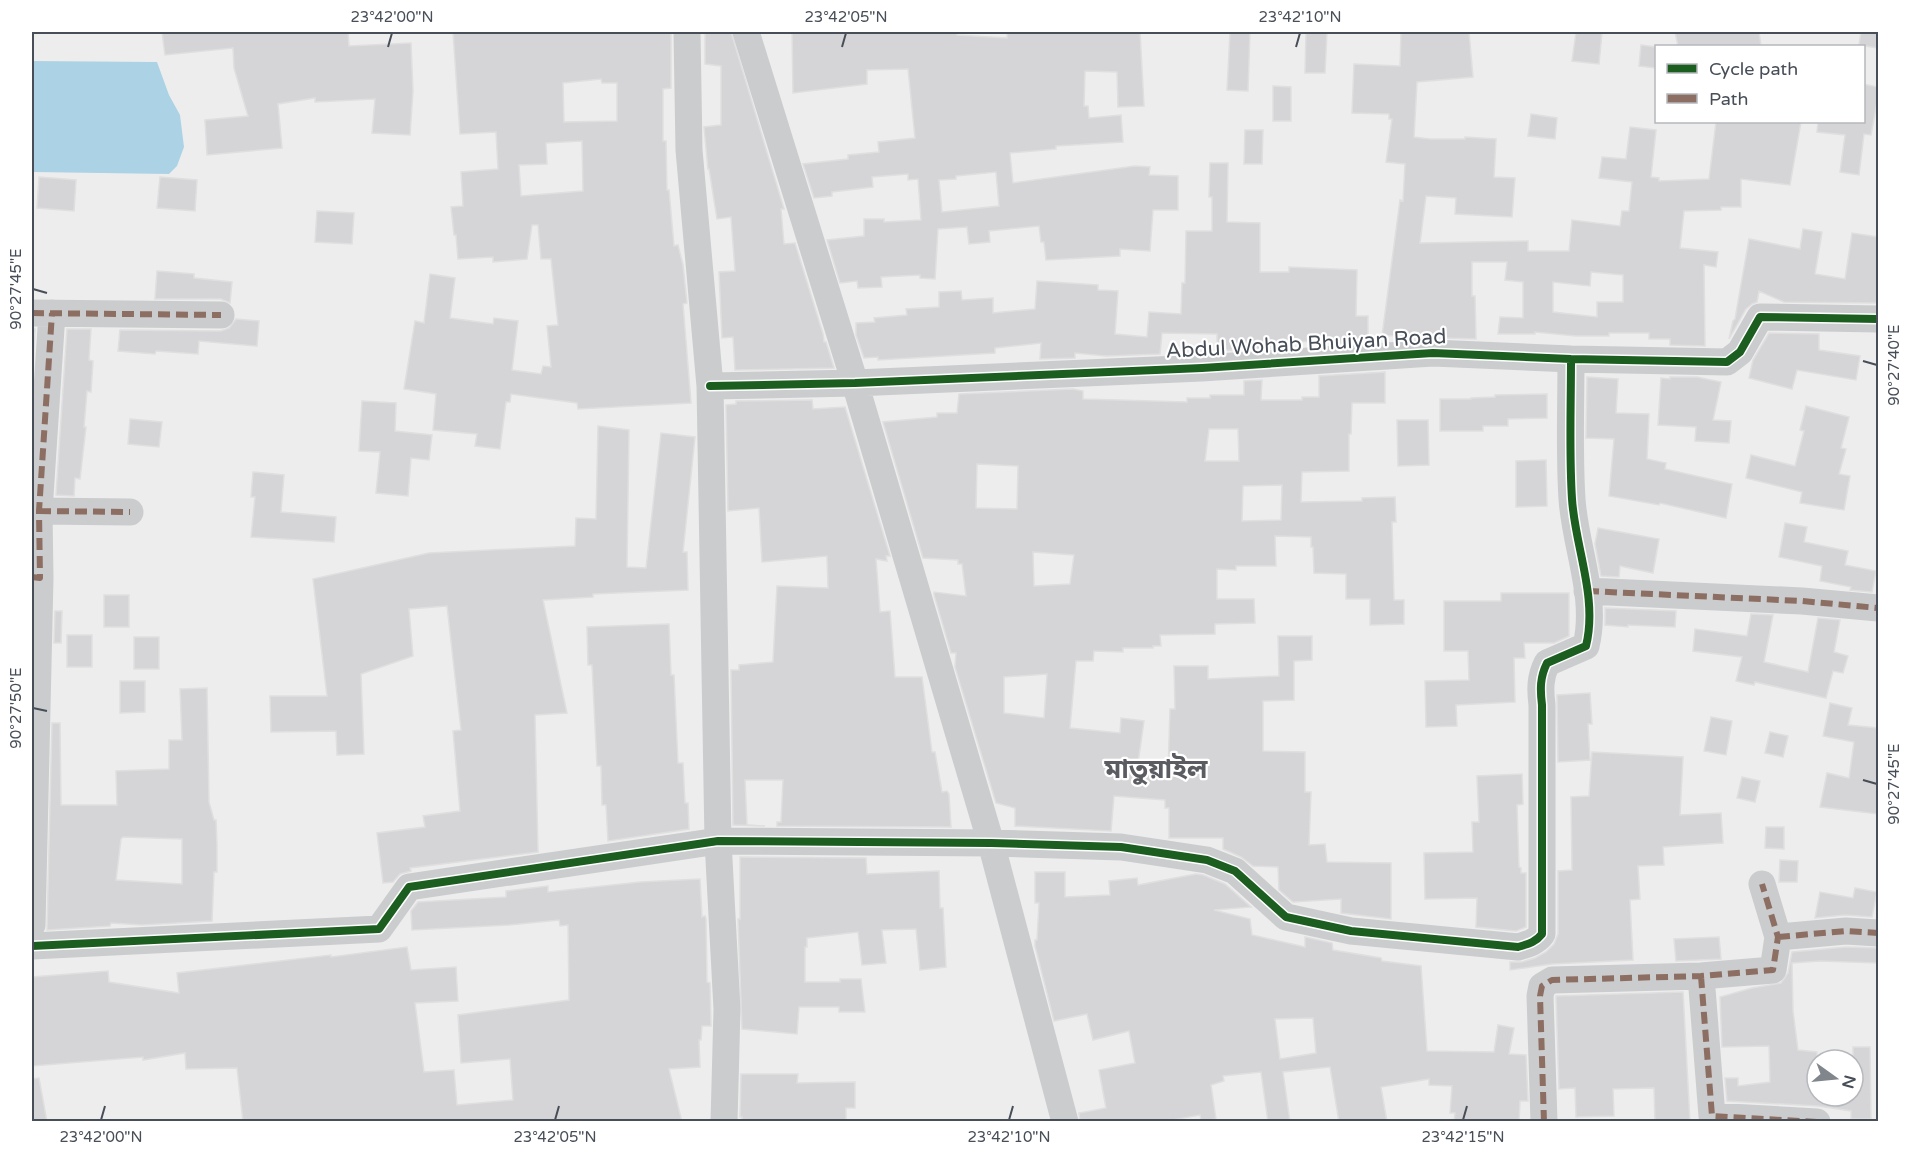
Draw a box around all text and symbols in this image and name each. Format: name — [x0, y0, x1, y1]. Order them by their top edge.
text: 23°42'00"N — [350, 8, 434, 26]
text: 23°42'05"N — [804, 8, 888, 26]
text: 23°42'10"N — [1258, 8, 1342, 26]
legend — [1655, 45, 1865, 123]
text: Cycle path — [1709, 58, 1798, 80]
text: Path — [1709, 88, 1748, 110]
text: 90°27'45"E — [7, 248, 25, 330]
street label: Abdul Wohab Bhuiyan Road — [1165, 324, 1447, 364]
text: 90°27'40"E — [1885, 324, 1903, 406]
text: 90°27'50"E — [7, 667, 25, 749]
text: 90°27'45"E — [1885, 743, 1903, 825]
district label: মাতুয়াইল — [1103, 753, 1208, 786]
north arrow — [1805, 1048, 1865, 1108]
text: N — [1837, 1073, 1860, 1090]
text: 23°42'00"N — [59, 1128, 143, 1146]
text: 23°42'05"N — [513, 1128, 597, 1146]
text: 23°42'10"N — [967, 1128, 1051, 1146]
text: 23°42'15"N — [1421, 1128, 1505, 1146]

